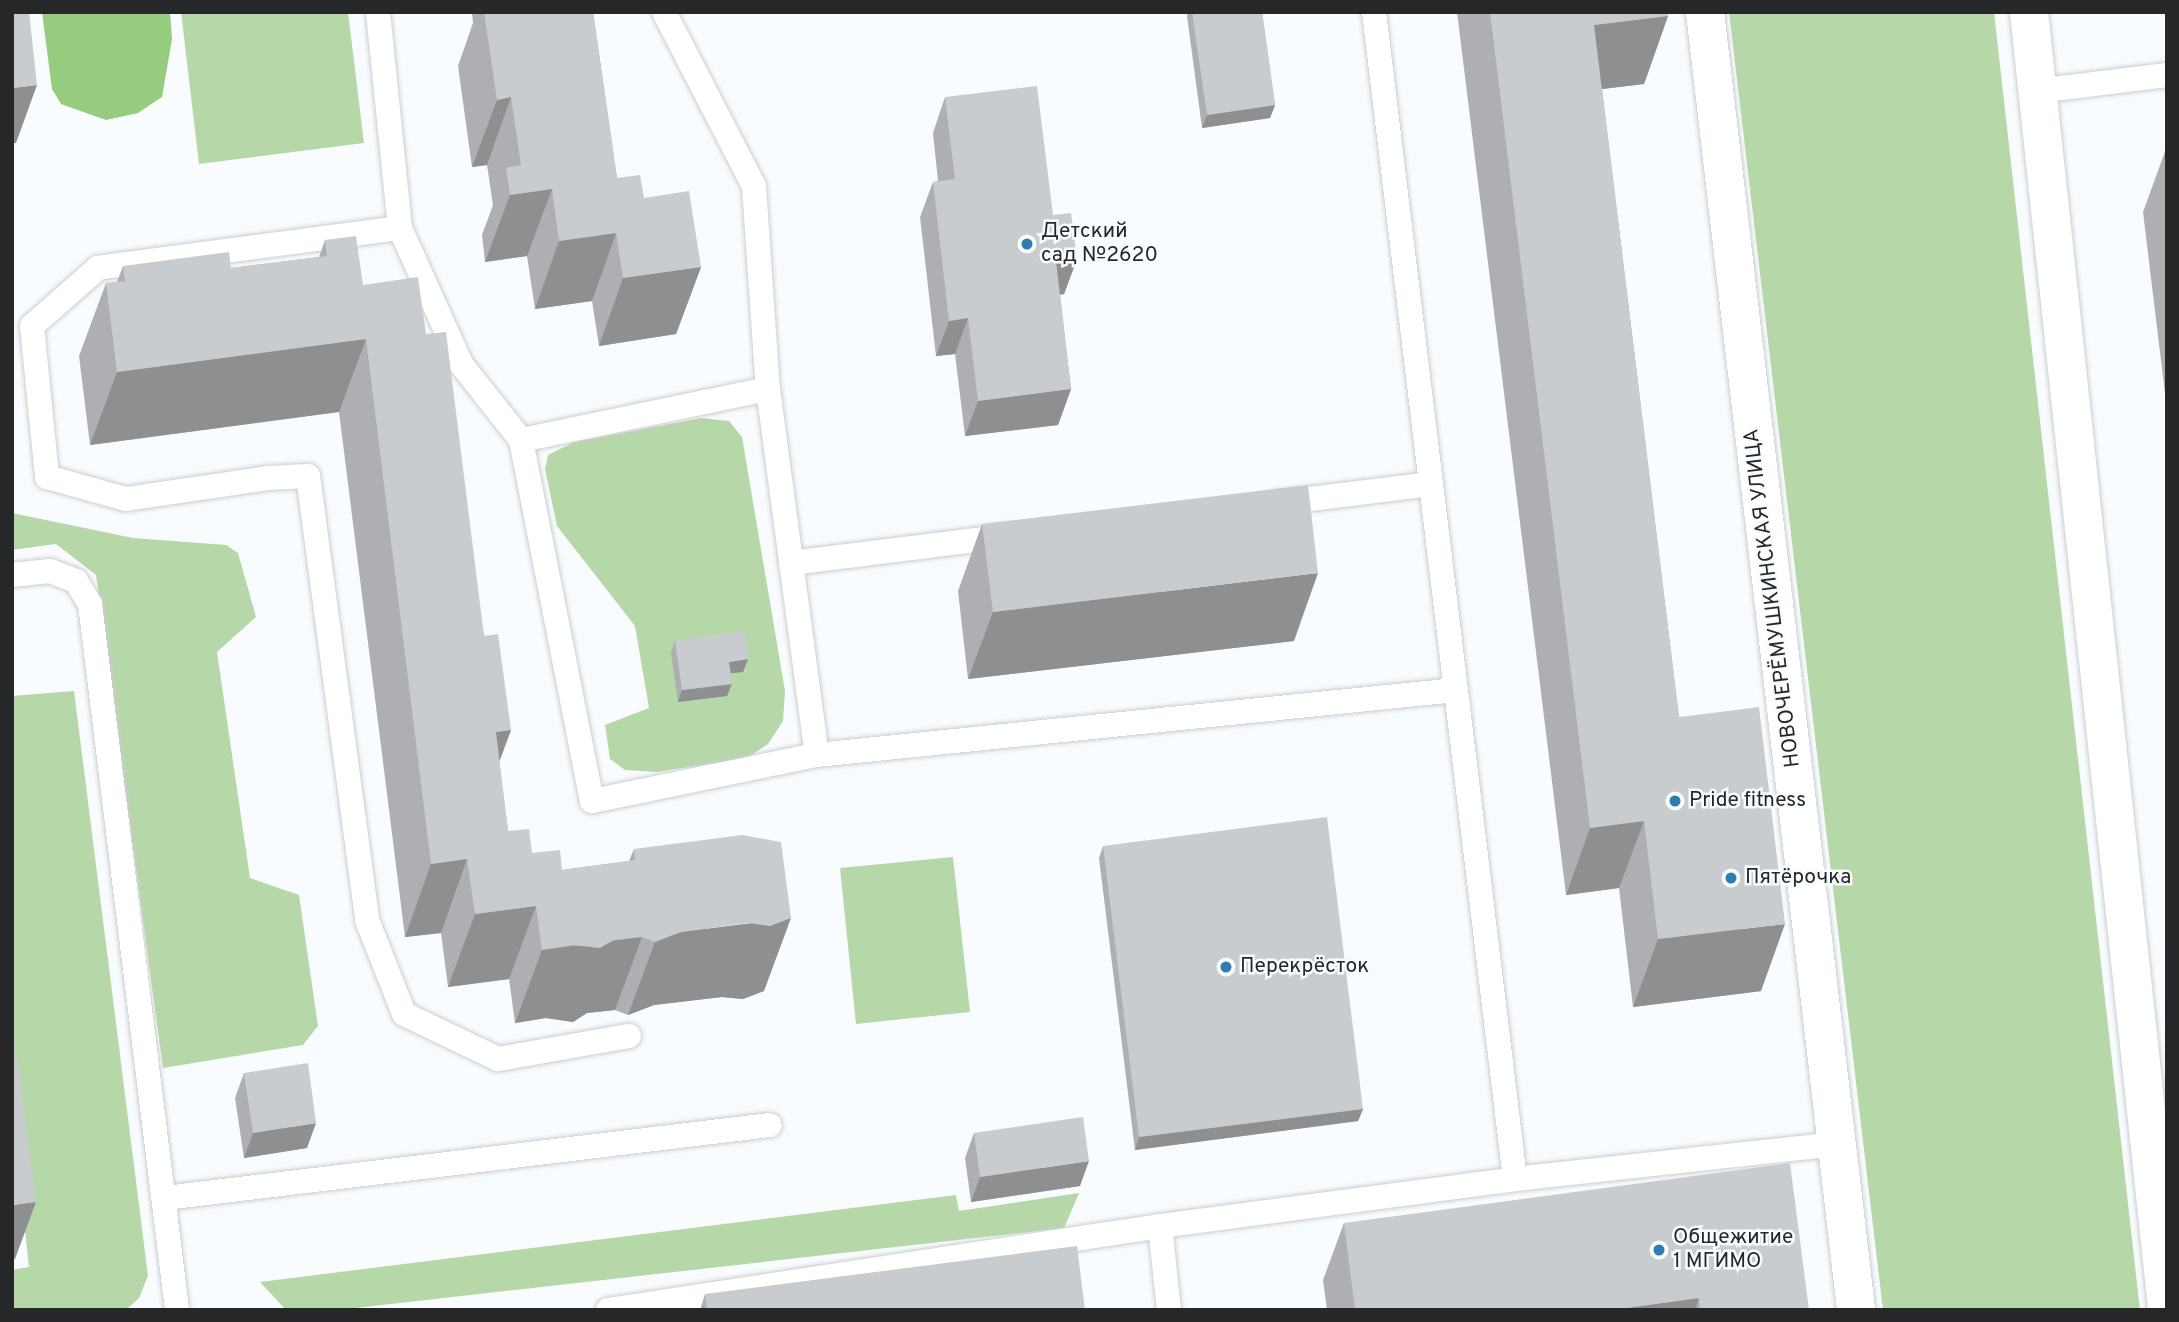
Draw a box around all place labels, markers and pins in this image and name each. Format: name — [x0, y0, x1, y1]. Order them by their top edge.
place label: Детский сад №2620 — [1041, 219, 1158, 269]
marker: Детский сад №2620 — [1019, 236, 1035, 252]
place label: Pride fitness — [1689, 788, 1806, 814]
marker: Pride fitness — [1667, 793, 1683, 809]
place label: Пятёрочка — [1745, 865, 1851, 891]
marker: Пятёрочка — [1723, 870, 1739, 886]
place label: Перекрёсток — [1240, 954, 1369, 980]
marker: Перекрёсток — [1218, 959, 1234, 975]
place label: Общежитие 1 МГИМО — [1673, 1225, 1793, 1275]
marker: Общежитие 1 МГИМО — [1651, 1242, 1667, 1258]

